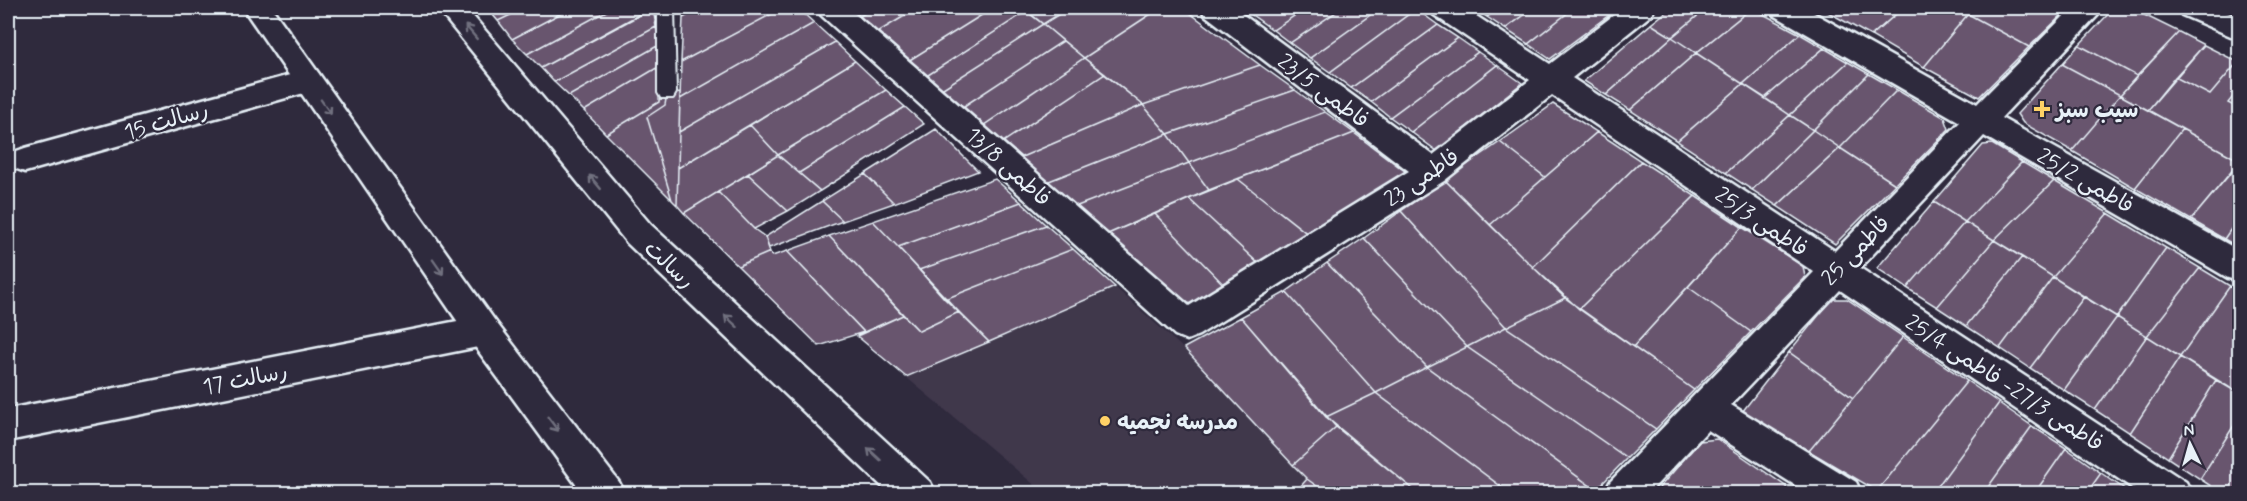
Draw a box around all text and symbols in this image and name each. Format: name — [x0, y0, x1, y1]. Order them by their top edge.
one-way arrow — [465, 24, 478, 40]
street label: فاطمی 23/5 — [1272, 48, 1374, 135]
street label: رسالت 15 — [121, 97, 212, 147]
place label: سیب سبز — [2054, 97, 2138, 125]
one-way arrow — [320, 98, 332, 115]
marker: سیب سبز — [2033, 100, 2051, 118]
street label: فاطمی 13/8 — [959, 122, 1056, 213]
street label: فاطمی 23 — [1379, 143, 1465, 214]
street label: فاطمی 25/2 — [2032, 143, 2138, 221]
one-way arrow — [589, 174, 602, 190]
street label: فاطمی 25/3 — [1709, 181, 1813, 264]
street label: فاطمی 25 — [1816, 210, 1897, 292]
street label: رسالت — [637, 235, 700, 296]
one-way arrow — [432, 258, 444, 274]
street label: فاطمی 27/3- فاطمی 25/4 — [1899, 309, 2108, 458]
one-way arrow — [724, 314, 739, 328]
street label: رسالت 17 — [201, 358, 290, 402]
place label: مدرسه نجمیه — [1117, 409, 1238, 437]
marker: مدرسه نجمیه — [1098, 414, 1112, 428]
north arrow — [2160, 414, 2220, 474]
one-way arrow — [547, 416, 560, 432]
text: N — [2183, 420, 2195, 441]
one-way arrow — [866, 447, 881, 462]

